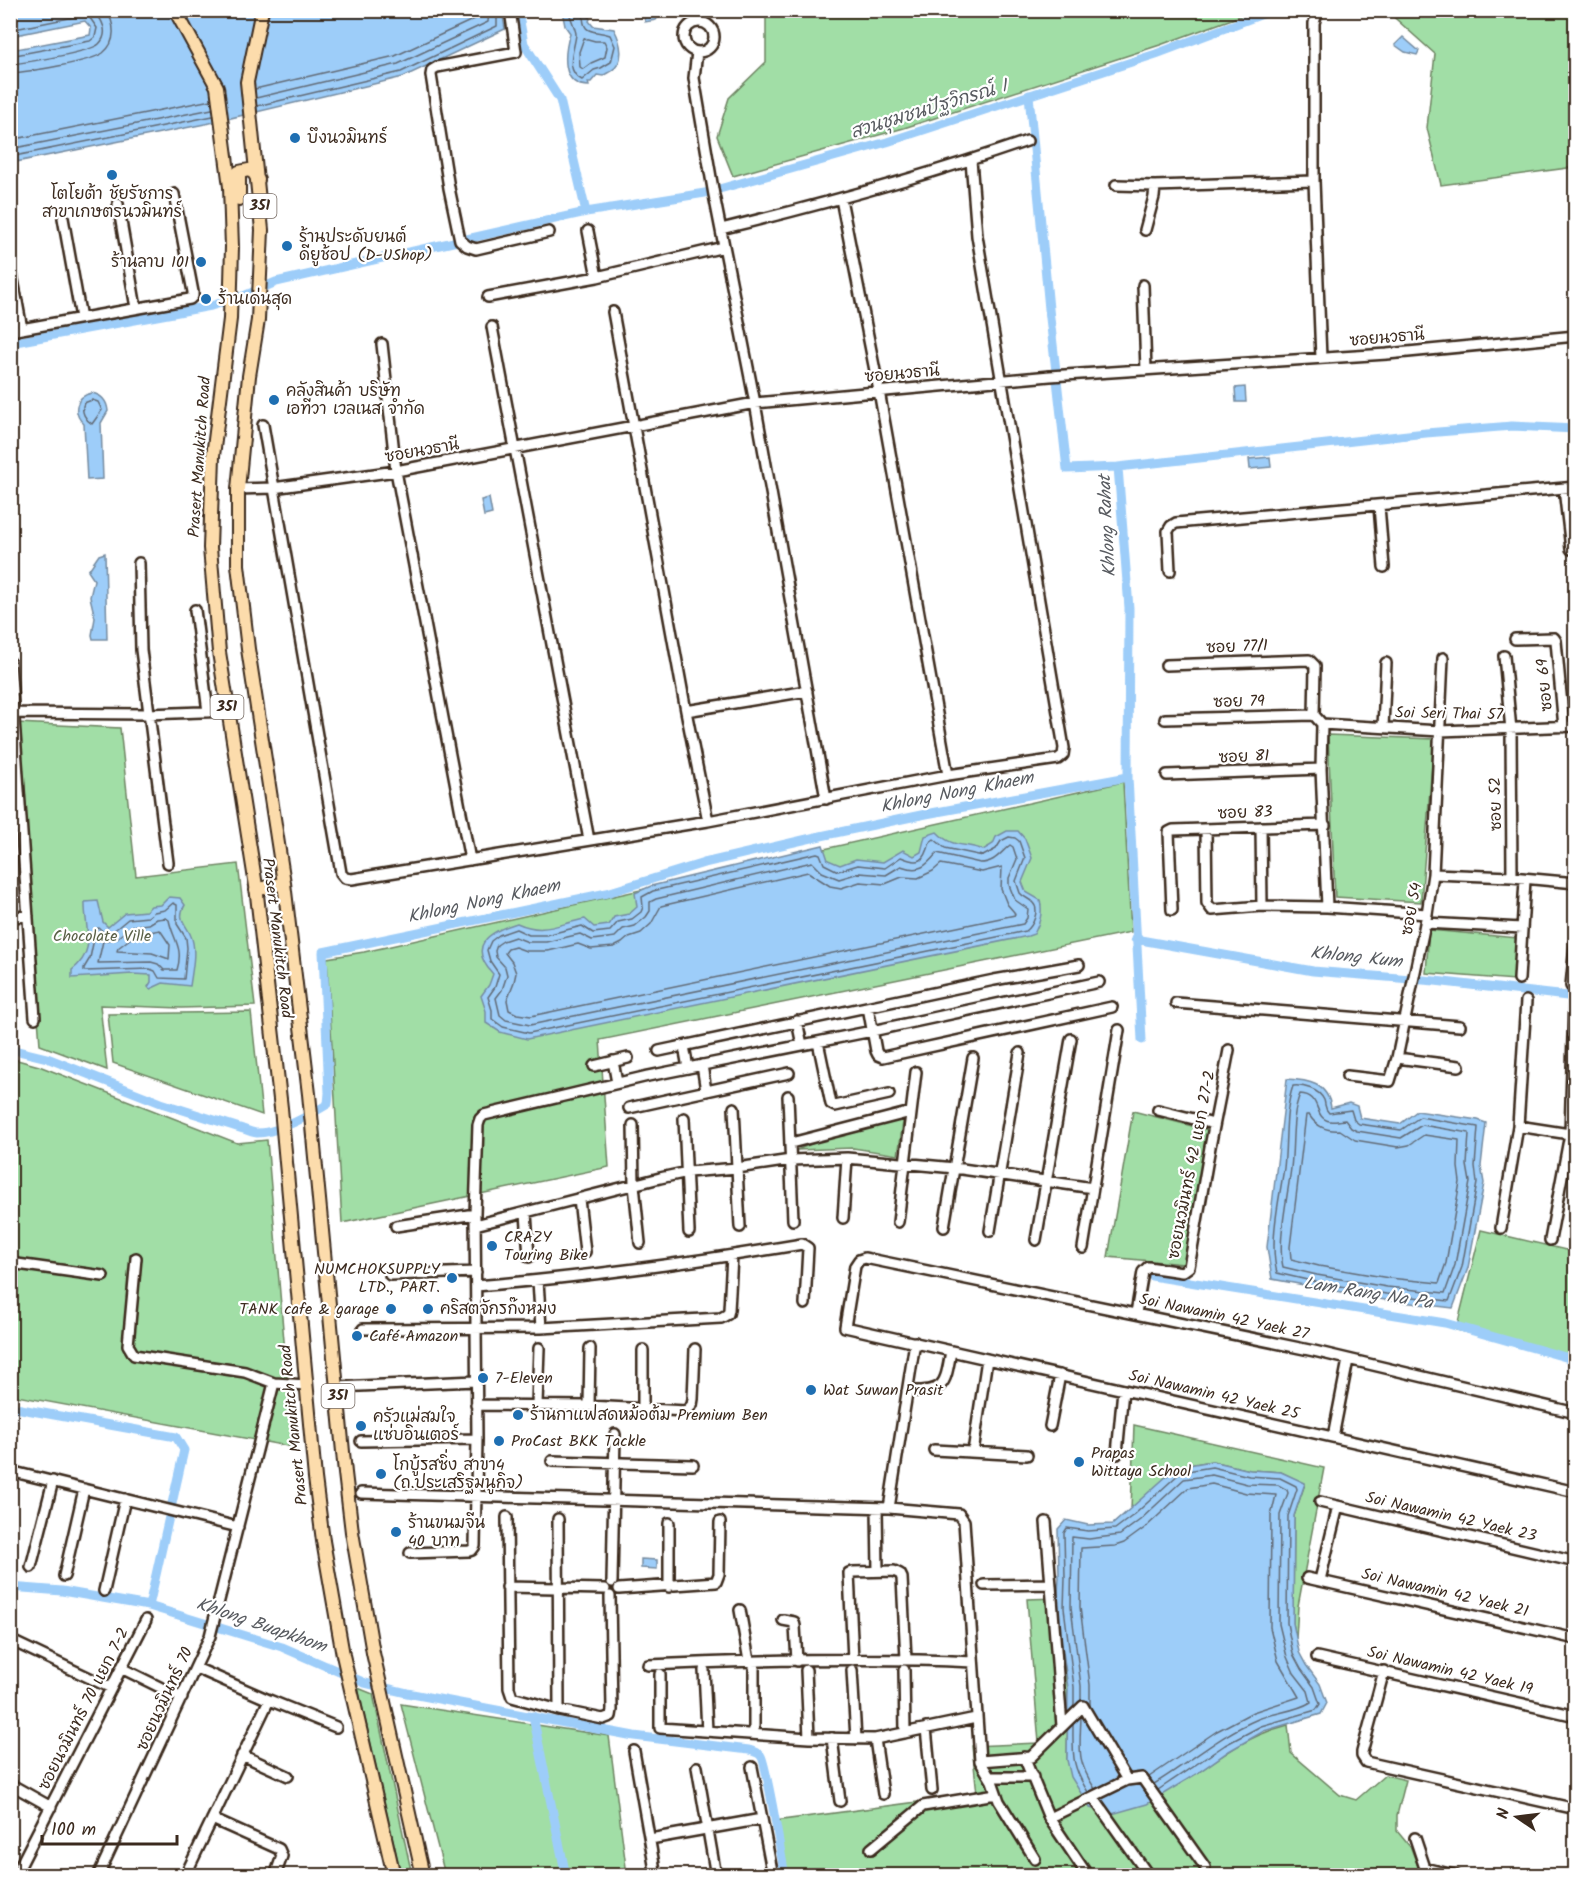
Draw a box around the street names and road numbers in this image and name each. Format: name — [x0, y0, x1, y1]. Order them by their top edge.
road number: 351 — [244, 194, 276, 218]
street label: ซอยนวธานี — [1349, 322, 1426, 354]
street label: ซอยนวธานี — [864, 358, 941, 390]
street label: Prasert Manukitch Road — [182, 375, 218, 538]
street label: ซอยนวธานี — [383, 432, 461, 470]
street label: ซอย 77/1 — [1206, 633, 1268, 661]
street label: ซอย 69 — [1530, 657, 1560, 712]
street label: ซอย 79 — [1213, 689, 1265, 715]
road number: 351 — [210, 695, 244, 719]
street label: Soi Seri Thai 57 — [1395, 701, 1504, 727]
street label: ซอย 81 — [1218, 744, 1270, 770]
street label: ซอย 52 — [1483, 777, 1509, 831]
street label: ซอย 83 — [1217, 800, 1273, 826]
street label: Prasert Manukitch Road — [255, 856, 299, 1021]
street label: ซอย 54 — [1395, 880, 1429, 938]
street label: ซอยนวมินทร์ 42 แยก 27-2 — [1161, 1068, 1223, 1262]
street label: Soi Nawamin 42 Yaek 27 — [1137, 1287, 1312, 1347]
street label: Prasert Manukitch Road — [273, 1342, 315, 1507]
street label: Soi Nawamin 42 Yaek 25 — [1126, 1363, 1303, 1427]
road number: 351 — [322, 1384, 354, 1408]
street label: Soi Nawamin 42 Yaek 23 — [1363, 1485, 1539, 1549]
street label: Soi Nawamin 42 Yaek 21 — [1359, 1562, 1531, 1624]
street label: ซอยนวมินทร์ 70 แยก 7-2 — [32, 1623, 136, 1795]
street label: Soi Nawamin 42 Yaek 19 — [1365, 1640, 1535, 1702]
street label: ซอยนวมินทร์ 70 — [130, 1643, 200, 1755]

